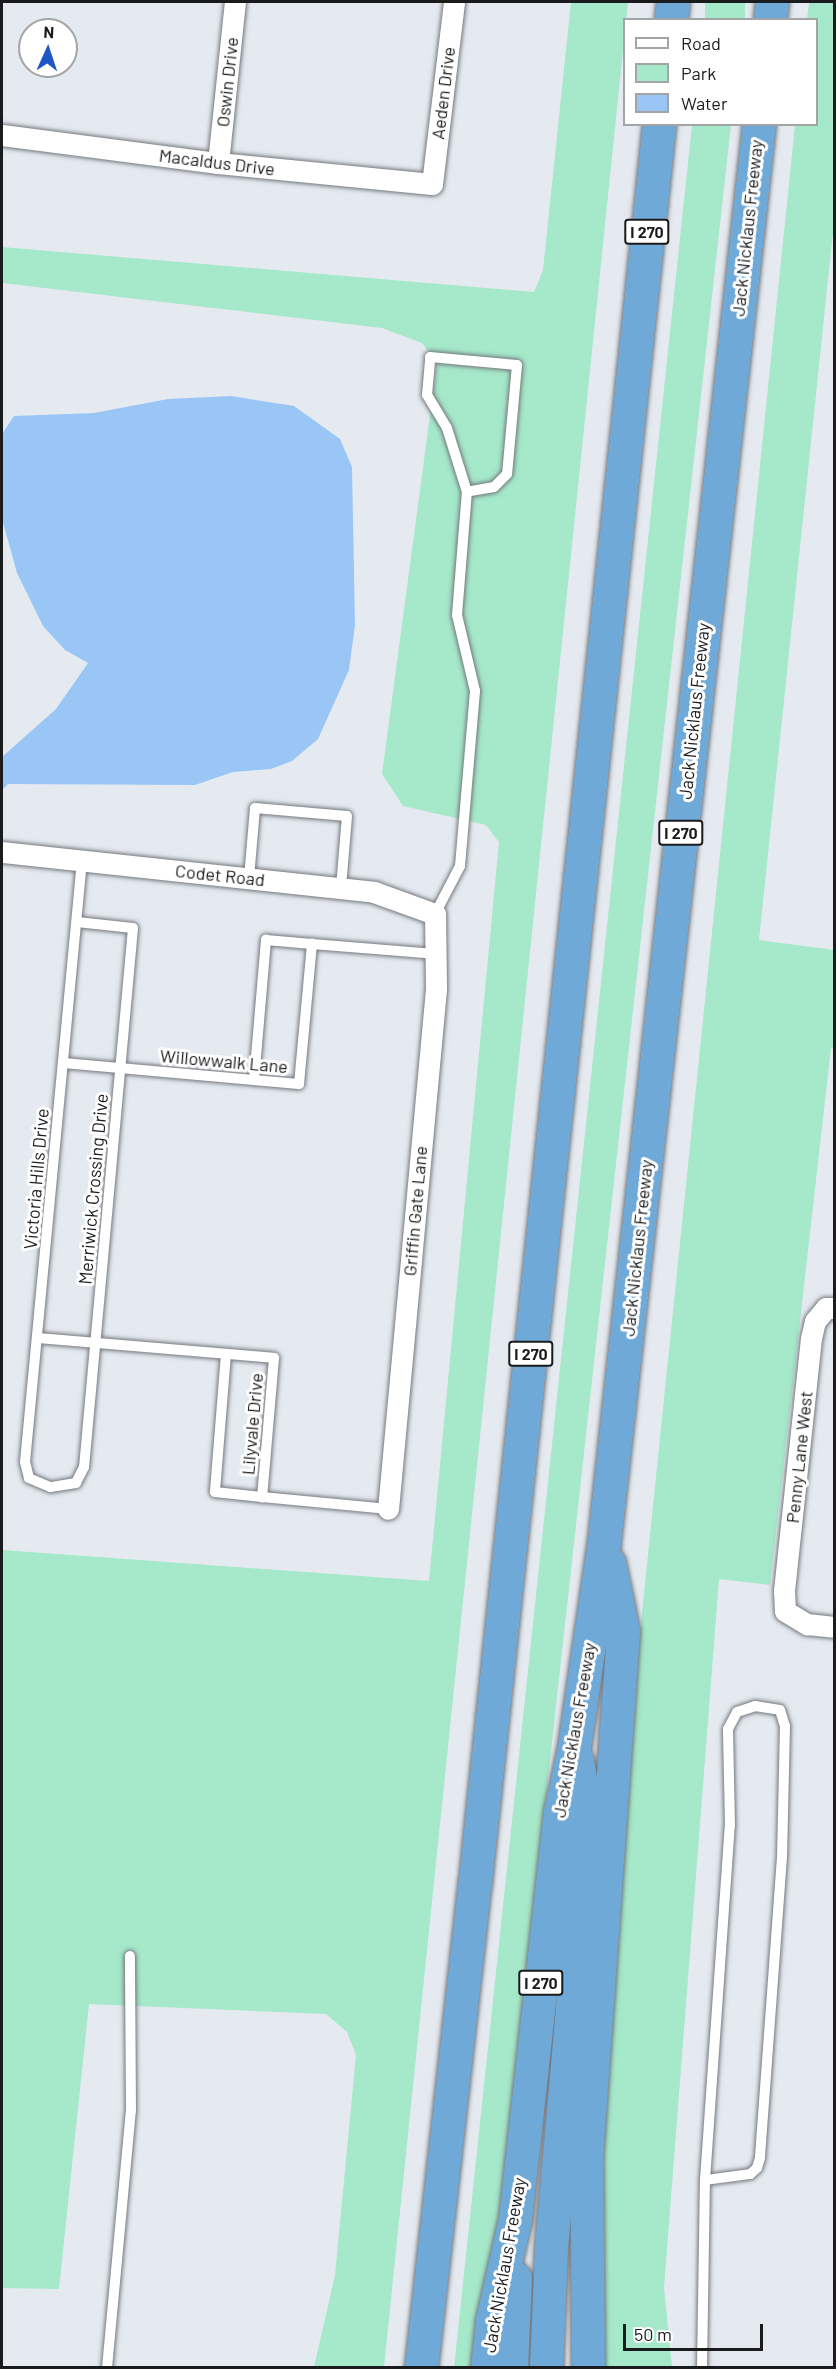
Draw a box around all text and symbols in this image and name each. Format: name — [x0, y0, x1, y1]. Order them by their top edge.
north arrow — [18, 18, 78, 78]
legend — [623, 18, 818, 126]
text: N — [43, 22, 55, 41]
text: Road — [681, 32, 721, 54]
street label: Oswin Drive — [212, 36, 242, 128]
street label: Aeden Drive — [427, 45, 459, 141]
text: Park — [681, 62, 716, 84]
text: Water — [681, 92, 728, 114]
street label: Jack Nicklaus Freeway — [727, 139, 767, 317]
street label: Macaldus Drive — [158, 144, 276, 180]
road number: I 270 — [623, 219, 671, 245]
street label: Jack Nicklaus Freeway — [674, 622, 714, 800]
road number: I 270 — [657, 820, 705, 846]
street label: Codet Road — [174, 860, 266, 890]
street label: Willowwalk Lane — [159, 1045, 289, 1077]
street label: Merriwick Crossing Drive — [74, 1093, 112, 1285]
street label: Victoria Hills Drive — [19, 1108, 53, 1250]
street label: Griffin Gate Lane — [399, 1145, 431, 1277]
street label: Jack Nicklaus Freeway — [617, 1159, 657, 1337]
road number: I 270 — [507, 1341, 555, 1367]
street label: Lilyvale Drive — [237, 1372, 267, 1476]
street label: Penny Lane West — [781, 1390, 817, 1524]
street label: Jack Nicklaus Freeway — [548, 1641, 600, 1819]
road number: I 270 — [517, 1970, 565, 1996]
street label: Jack Nicklaus Freeway — [478, 2176, 530, 2354]
scale bar — [626, 2312, 766, 2350]
text: 50 m — [634, 2323, 672, 2345]

